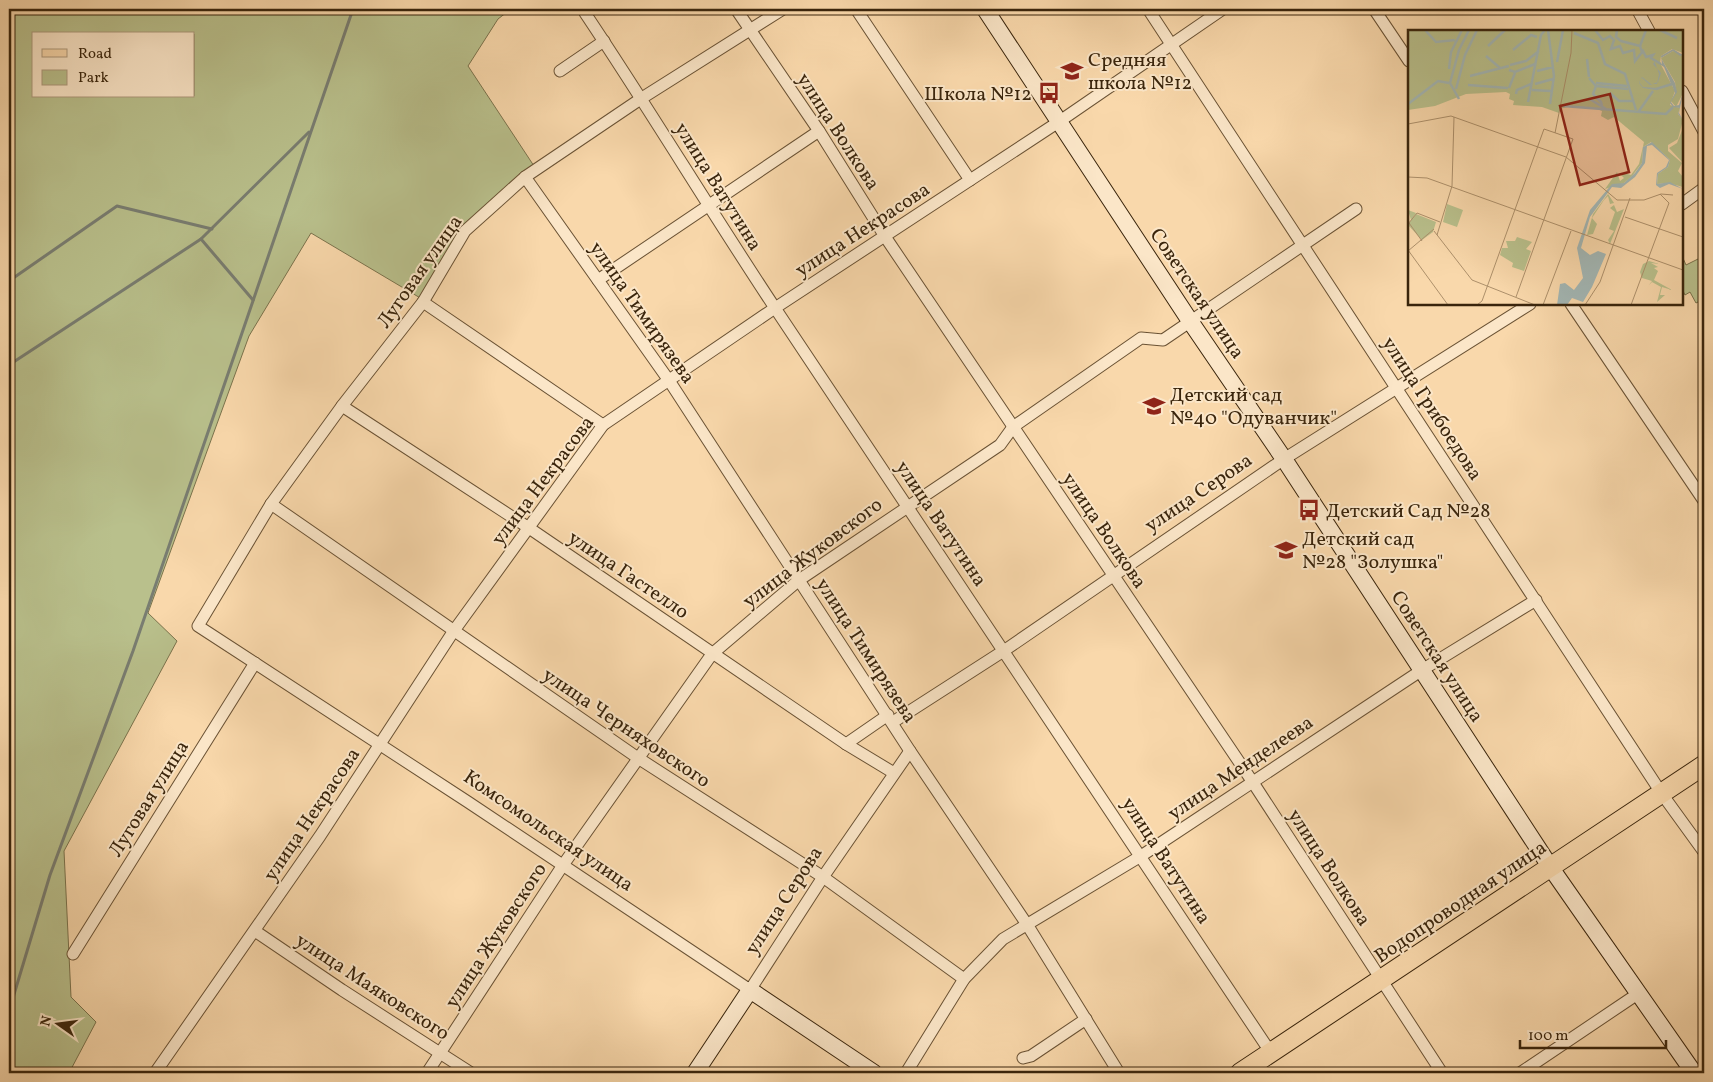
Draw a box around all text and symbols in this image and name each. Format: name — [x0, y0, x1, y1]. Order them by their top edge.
inset map — [1408, 30, 1683, 305]
legend — [32, 32, 195, 98]
text: Road — [78, 44, 112, 65]
place label: Средняя школа №12 — [1088, 47, 1192, 98]
school or university icon: Средняя школа №12 — [1059, 58, 1085, 84]
text: Park — [78, 68, 109, 89]
street label: улица Волкова — [789, 68, 886, 196]
bus stop icon: Школа №12 — [1036, 80, 1062, 106]
place label: Школа №12 — [924, 81, 1032, 109]
street label: улица Ватутина — [667, 118, 768, 257]
street label: улица Некрасова — [790, 176, 936, 285]
street label: Луговая улица — [371, 210, 470, 334]
street label: Советская улица — [1142, 223, 1251, 365]
street label: улица Тимирязева — [582, 236, 701, 390]
street label: улица Грибоедова — [1374, 332, 1488, 487]
place label: Детский сад №40 "Одуванчик" — [1170, 382, 1337, 433]
school or university icon: Детский сад №40 "Одуванчик" — [1141, 393, 1167, 419]
street label: улица Некрасова — [485, 410, 602, 552]
street label: улица Серова — [1140, 447, 1259, 540]
street label: улица Ватутина — [888, 456, 993, 593]
street label: улица Волкова — [1054, 467, 1153, 595]
street label: улица Жуковского — [737, 492, 889, 616]
bus stop icon: Детский Сад №28 — [1296, 497, 1322, 523]
place label: Детский Сад №28 — [1326, 498, 1490, 526]
street label: улица Гастелло — [562, 525, 694, 627]
place label: Детский сад №28 "Золушка" — [1302, 526, 1443, 577]
school or university icon: Детский сад №28 "Золушка" — [1273, 537, 1299, 563]
street label: улица Тимирязева — [808, 573, 923, 729]
street label: Советская улица — [1383, 586, 1490, 729]
street label: улица Черняховского — [536, 662, 715, 795]
street label: улица Менделеева — [1163, 709, 1320, 828]
street label: Луговая улица — [103, 735, 197, 863]
street label: улица Некрасова — [257, 743, 368, 888]
street label: Комсомольская улица — [457, 764, 639, 899]
street label: улица Ватутина — [1114, 792, 1217, 930]
street label: улица Волкова — [1280, 804, 1377, 932]
street label: Водопроводная улица — [1369, 834, 1553, 971]
street label: улица Серова — [739, 841, 830, 961]
street label: улица Жуковского — [439, 858, 554, 1015]
street label: улица Маяковского — [289, 927, 455, 1048]
north arrow — [32, 1000, 82, 1050]
text: N — [36, 1014, 57, 1028]
scale bar — [1520, 1017, 1667, 1049]
text: 100 m — [1528, 1026, 1568, 1047]

